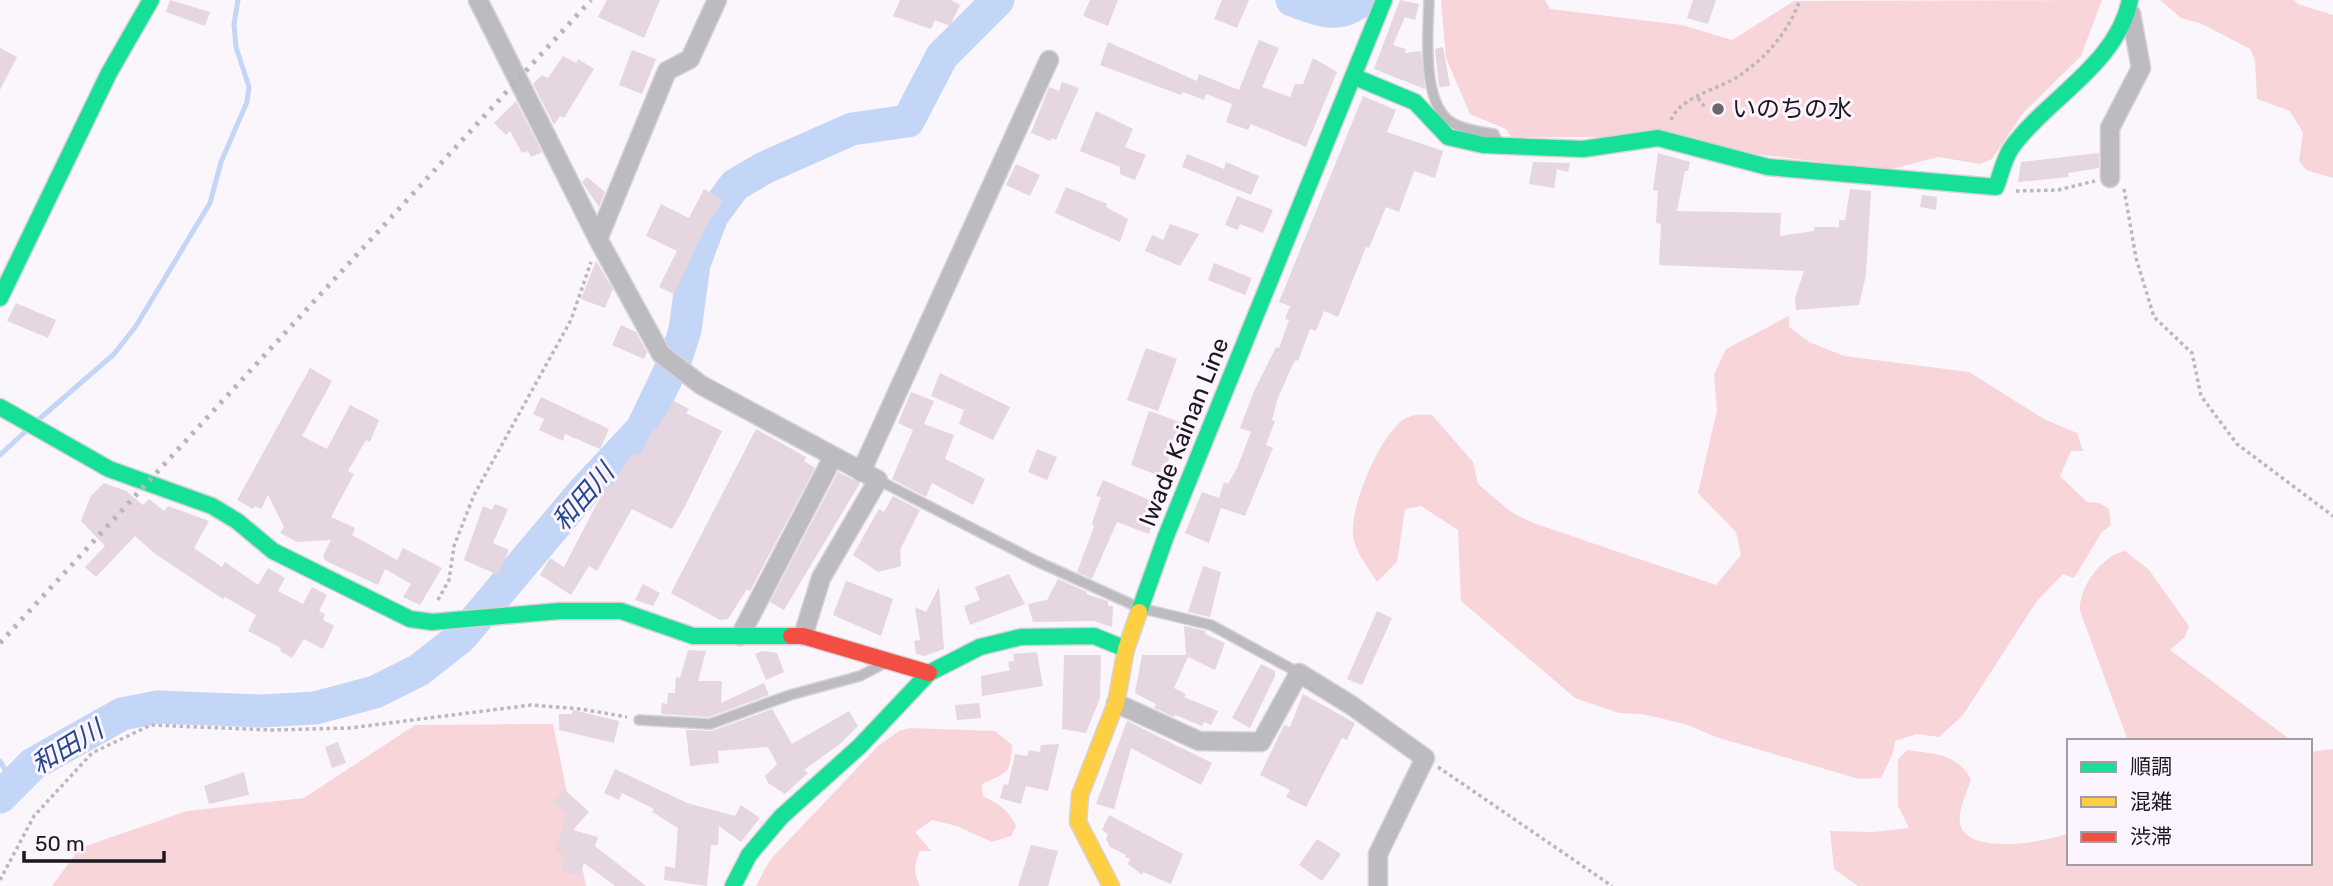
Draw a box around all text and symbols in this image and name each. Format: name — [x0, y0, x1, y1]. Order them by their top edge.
place label: いのちの水 — [1732, 95, 1852, 123]
marker: いのちの水 — [1710, 101, 1726, 117]
street label: Iwade Kainan Line — [1133, 334, 1235, 530]
water label: 和田川 — [546, 455, 623, 537]
water label: 和田川 — [26, 713, 111, 781]
legend — [2067, 739, 2312, 865]
text: 順調 — [2130, 754, 2172, 779]
text: 混雑 — [2130, 789, 2172, 814]
scale bar — [24, 820, 164, 864]
text: 渋滞 — [2130, 824, 2172, 849]
text: 50 m — [35, 831, 85, 856]

